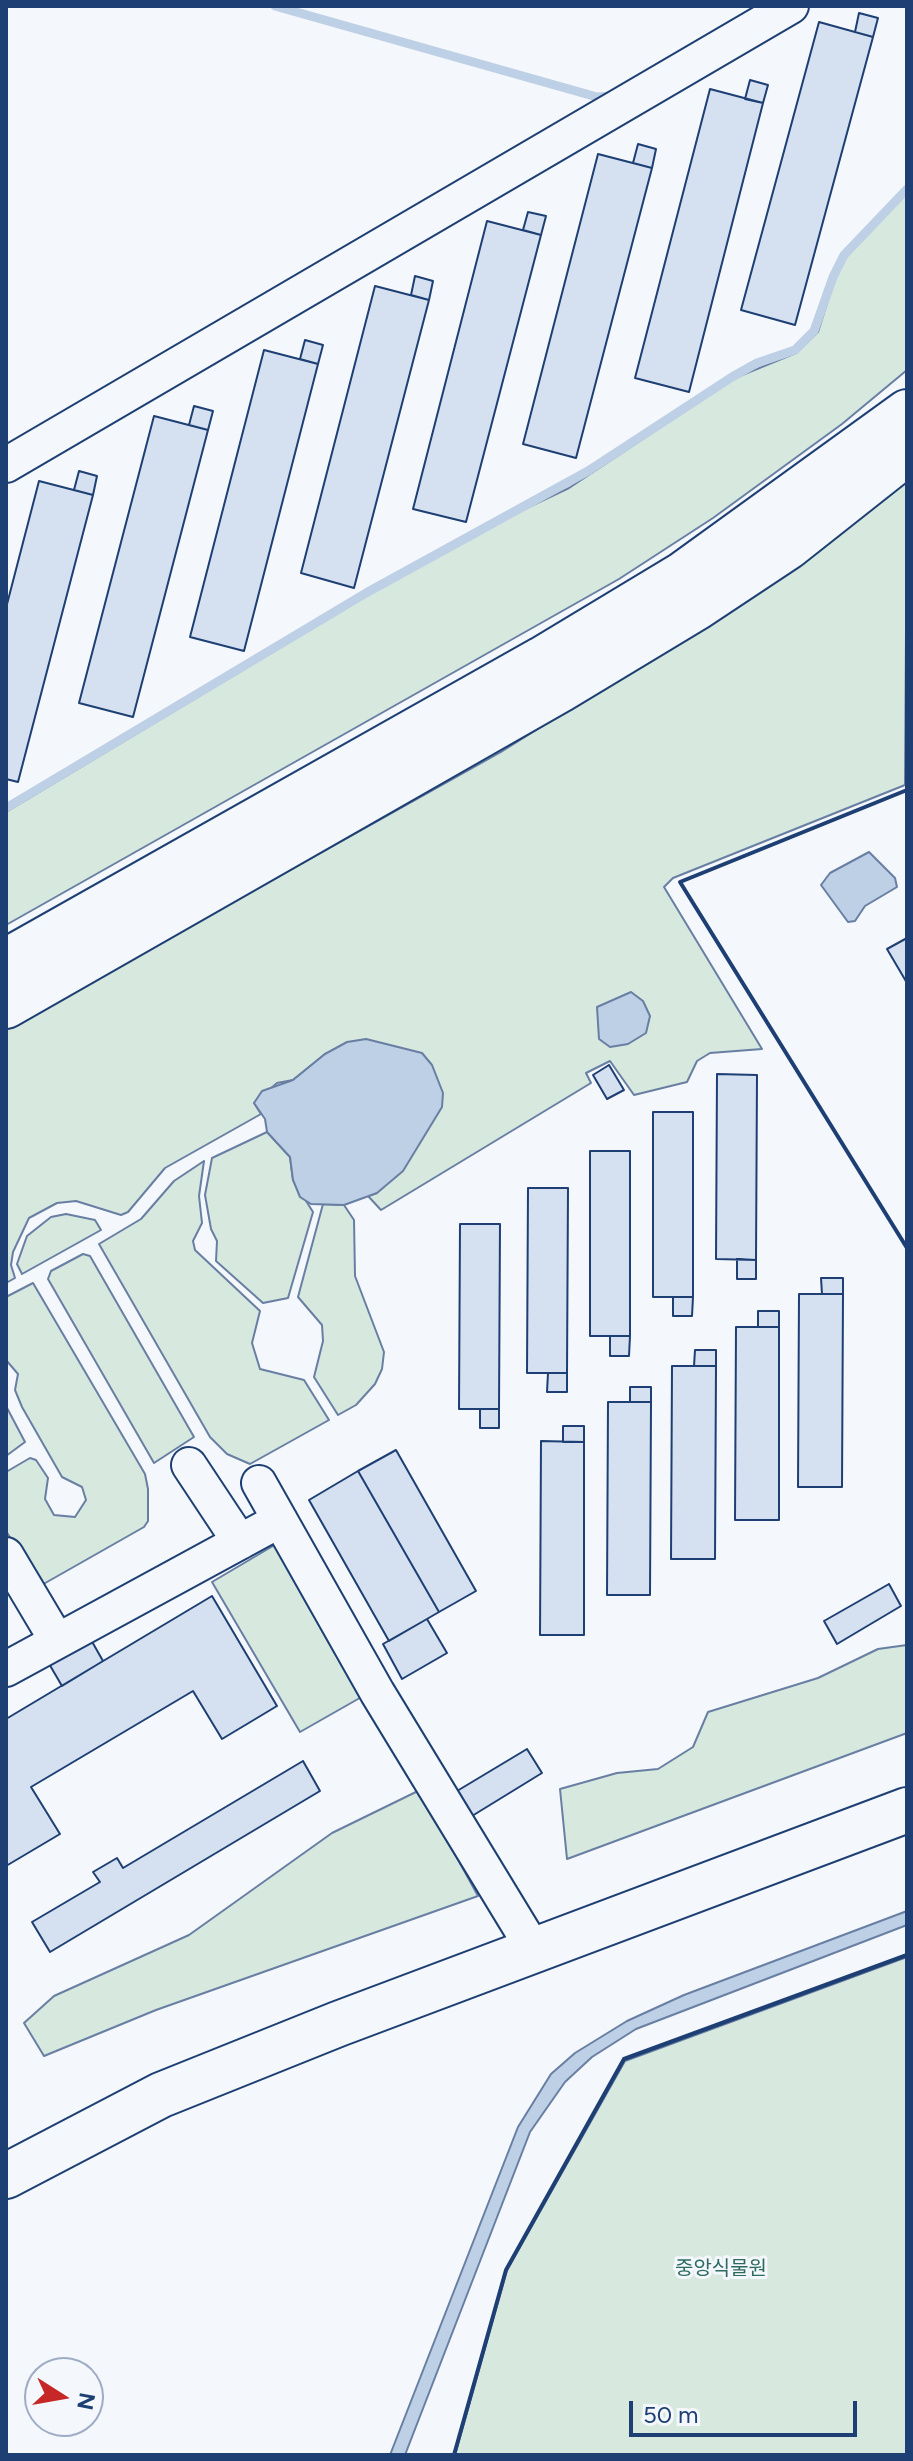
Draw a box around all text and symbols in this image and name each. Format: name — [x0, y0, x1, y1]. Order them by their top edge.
park label: 중앙식물원 — [675, 2257, 767, 2281]
north arrow — [24, 2357, 104, 2437]
scale bar — [633, 2385, 861, 2435]
text: N — [71, 2390, 101, 2412]
text: 50 m — [643, 2400, 699, 2429]

